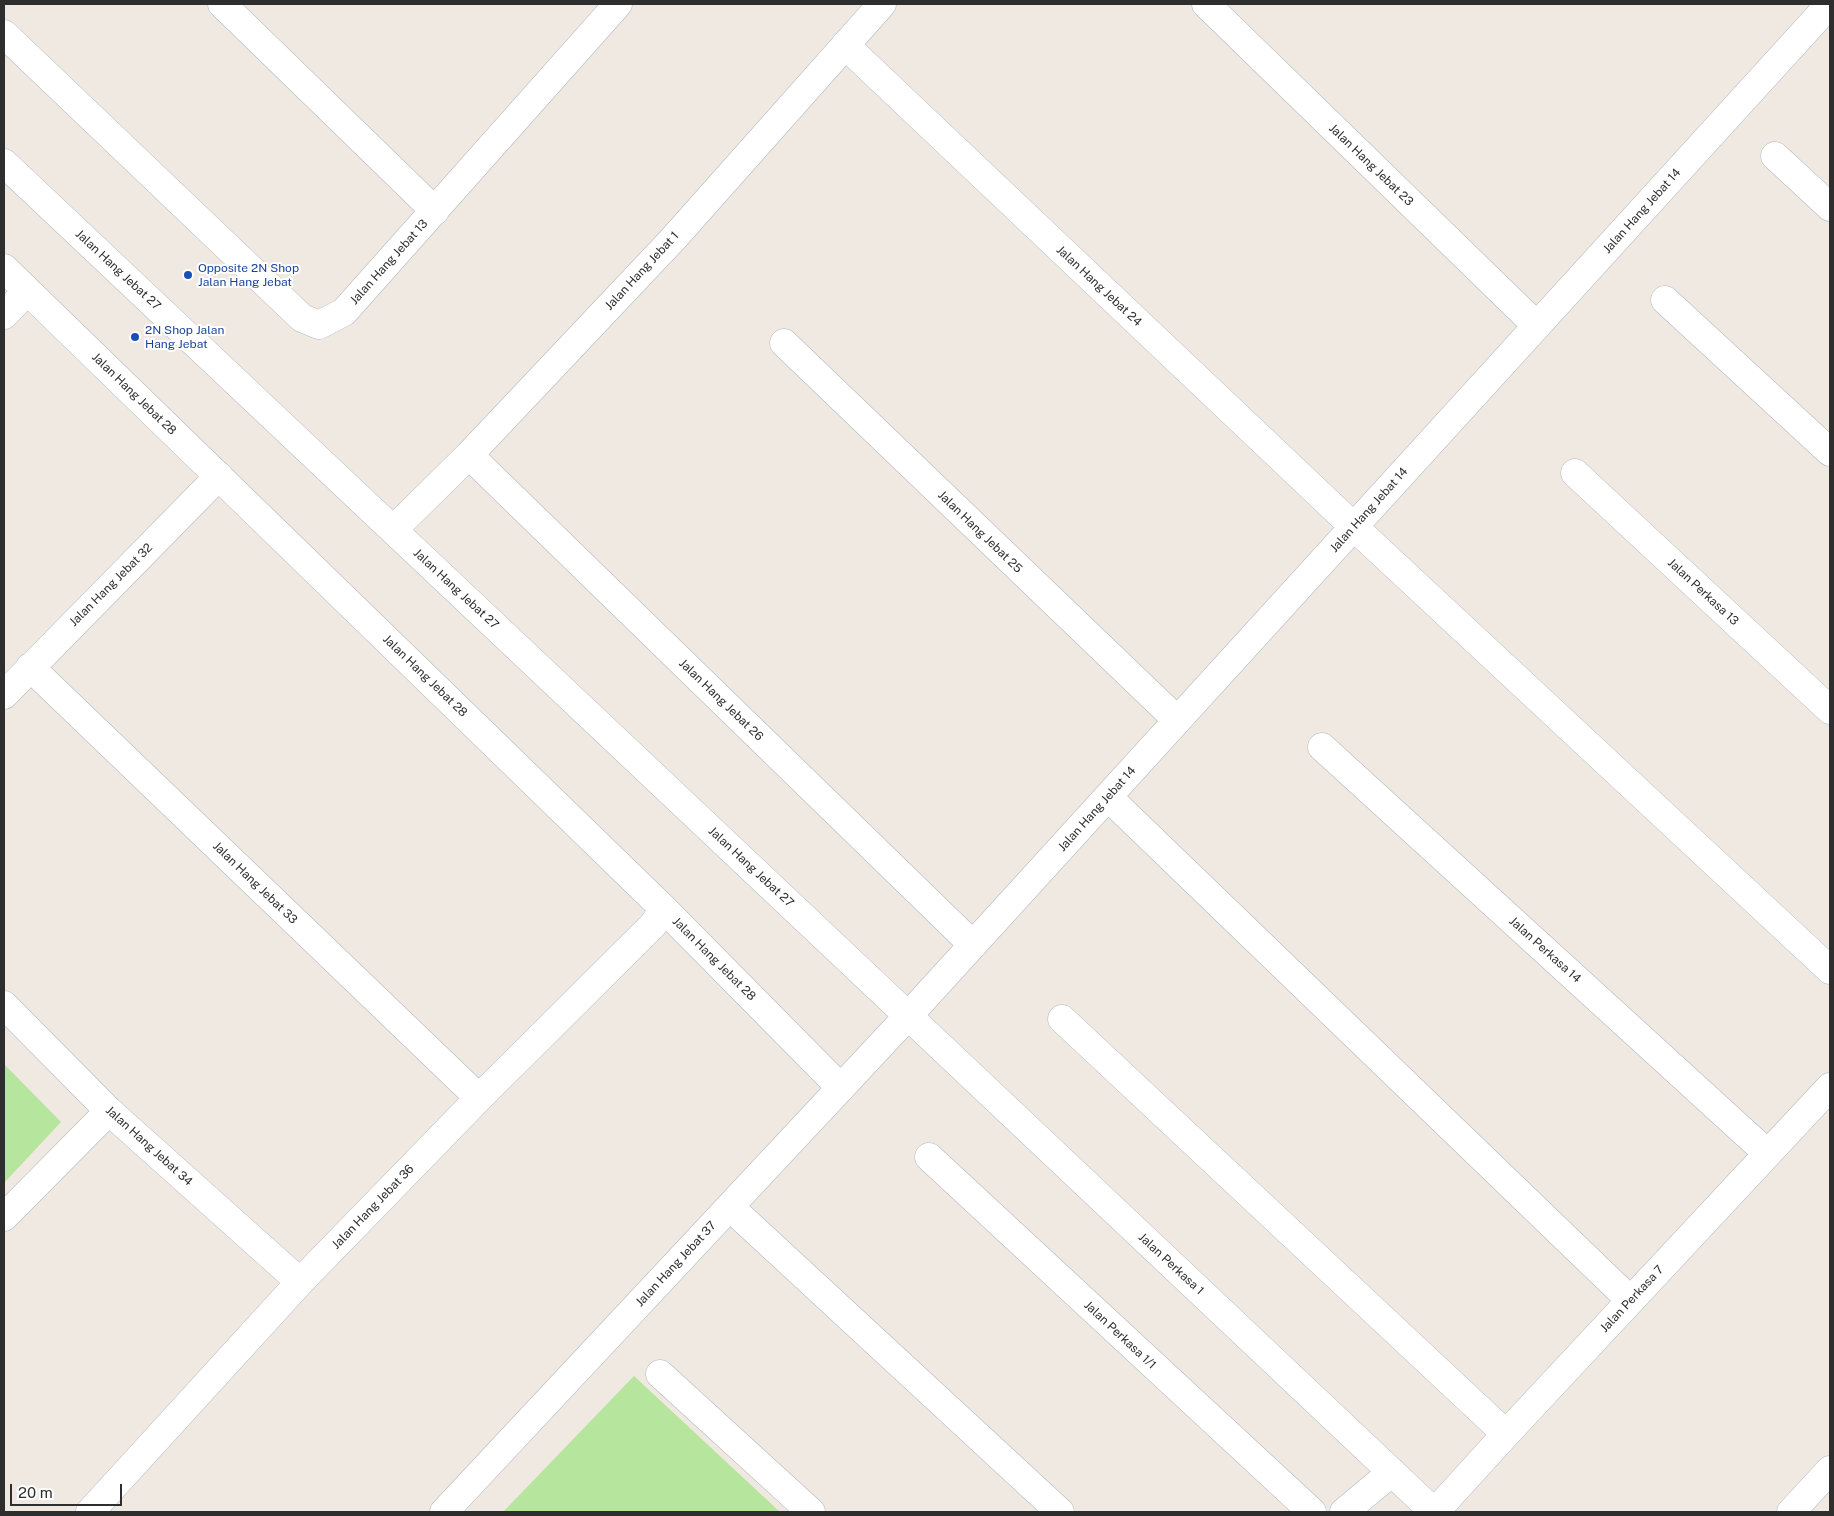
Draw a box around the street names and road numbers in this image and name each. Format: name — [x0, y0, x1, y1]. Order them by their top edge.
street label: Jalan Hang Jebat 23 — [1326, 121, 1416, 209]
street label: Jalan Hang Jebat 14 — [1600, 166, 1684, 256]
street label: Jalan Hang Jebat 13 — [347, 217, 431, 307]
street label: Jalan Hang Jebat 27 — [72, 227, 164, 313]
street label: Jalan Hang Jebat 1 — [602, 229, 682, 313]
street label: Jalan Hang Jebat 24 — [1053, 243, 1145, 329]
street label: Jalan Hang Jebat 28 — [89, 350, 179, 438]
street label: Jalan Hang Jebat 14 — [1327, 465, 1411, 555]
street label: Jalan Hang Jebat 25 — [935, 488, 1025, 576]
street label: Jalan Hang Jebat 32 — [66, 540, 156, 630]
street label: Jalan Hang Jebat 27 — [410, 546, 502, 632]
street label: Jalan Perkasa 13 — [1665, 555, 1741, 629]
street label: Jalan Hang Jebat 28 — [380, 632, 470, 720]
street label: Jalan Hang Jebat 26 — [676, 656, 766, 744]
street label: Jalan Hang Jebat 14 — [1055, 764, 1139, 854]
street label: Jalan Hang Jebat 27 — [705, 824, 797, 910]
street label: Jalan Hang Jebat 33 — [210, 839, 300, 927]
street label: Jalan Hang Jebat 28 — [669, 914, 759, 1004]
street label: Jalan Perkasa 14 — [1506, 914, 1584, 986]
street label: Jalan Hang Jebat 34 — [103, 1103, 195, 1189]
street label: Jalan Hang Jebat 36 — [329, 1162, 417, 1252]
street label: Jalan Hang Jebat 37 — [633, 1218, 719, 1310]
street label: Jalan Perkasa 1 — [1135, 1230, 1207, 1298]
street label: Jalan Perkasa 7 — [1597, 1263, 1667, 1335]
street label: Jalan Perkasa 1/1 — [1081, 1298, 1159, 1372]

